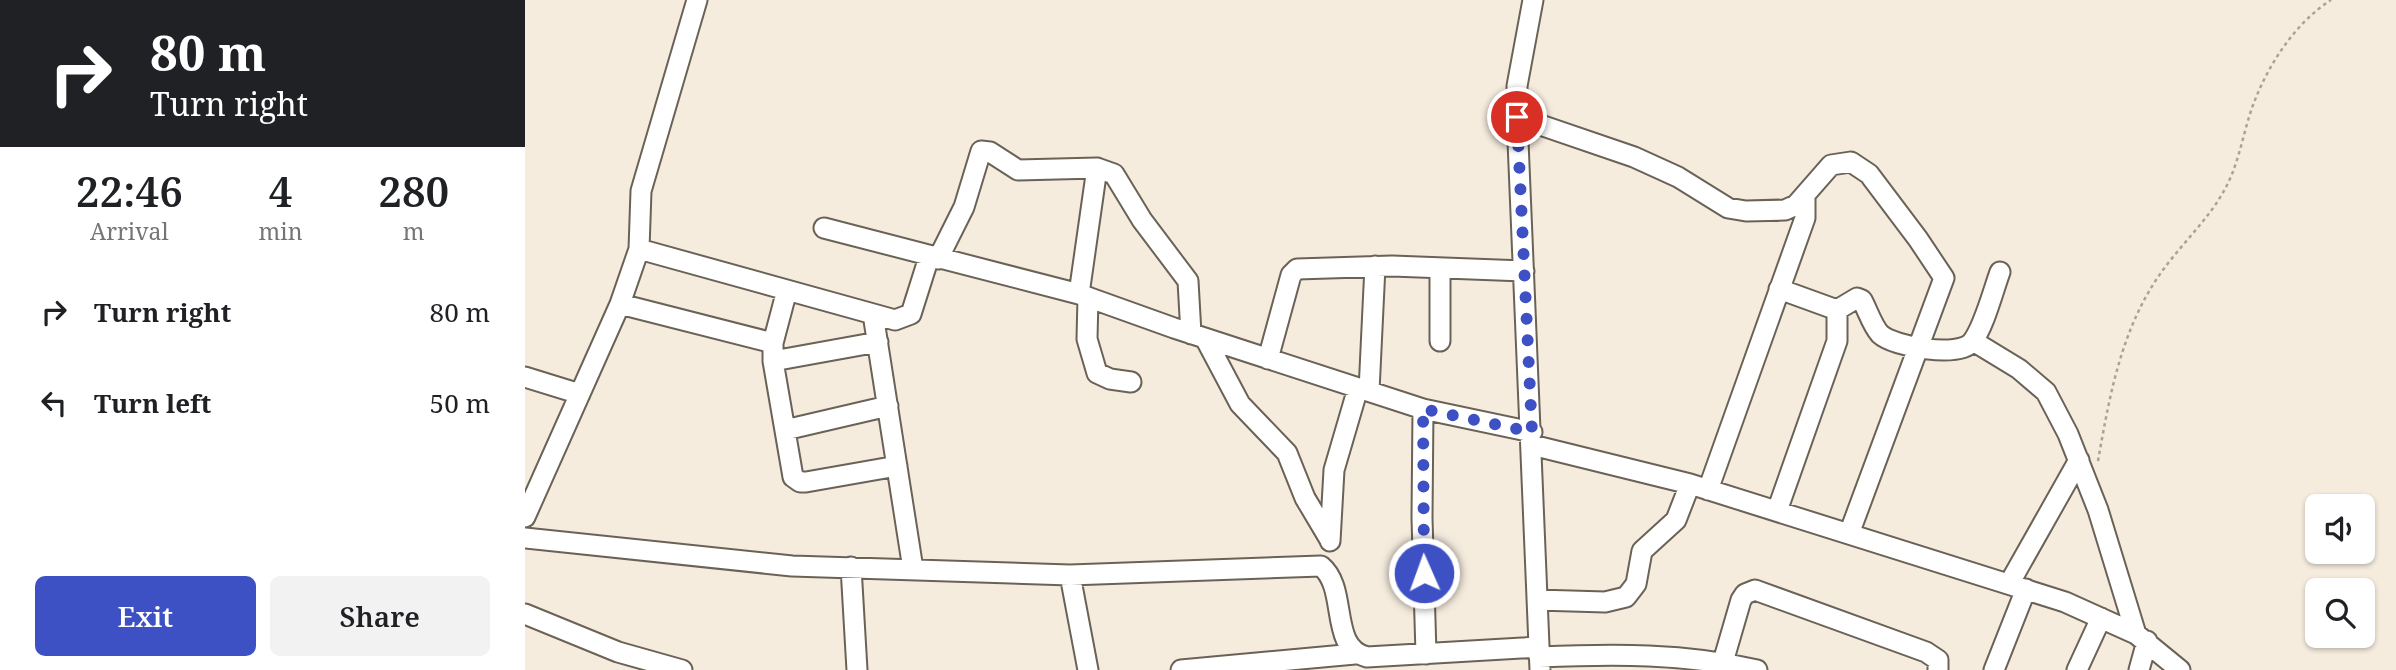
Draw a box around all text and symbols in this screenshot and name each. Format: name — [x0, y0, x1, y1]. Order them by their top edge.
text: 80 m — [150, 19, 266, 85]
icon: right — [35, 28, 126, 119]
text: Turn right — [150, 82, 308, 125]
pin — [1487, 87, 1547, 147]
icon: arrive — [1498, 98, 1536, 136]
text: 22:46 — [76, 162, 183, 219]
text: 4 — [269, 162, 292, 219]
text: 280 — [378, 162, 449, 219]
text: Arrival — [90, 215, 169, 247]
text: min — [259, 215, 303, 247]
text: m — [403, 215, 425, 247]
icon: right — [35, 293, 73, 331]
text: Turn right — [94, 294, 231, 330]
text: 80 m — [430, 294, 490, 330]
icon: left — [35, 384, 73, 422]
text: Turn left — [94, 385, 211, 421]
text: 50 m — [430, 385, 490, 421]
map controls — [2305, 494, 2375, 648]
button: sound — [2305, 494, 2375, 564]
position arrow — [1387, 536, 1461, 610]
button: Exit — [35, 576, 256, 656]
button: Share — [270, 576, 490, 656]
button: search — [2305, 578, 2375, 648]

